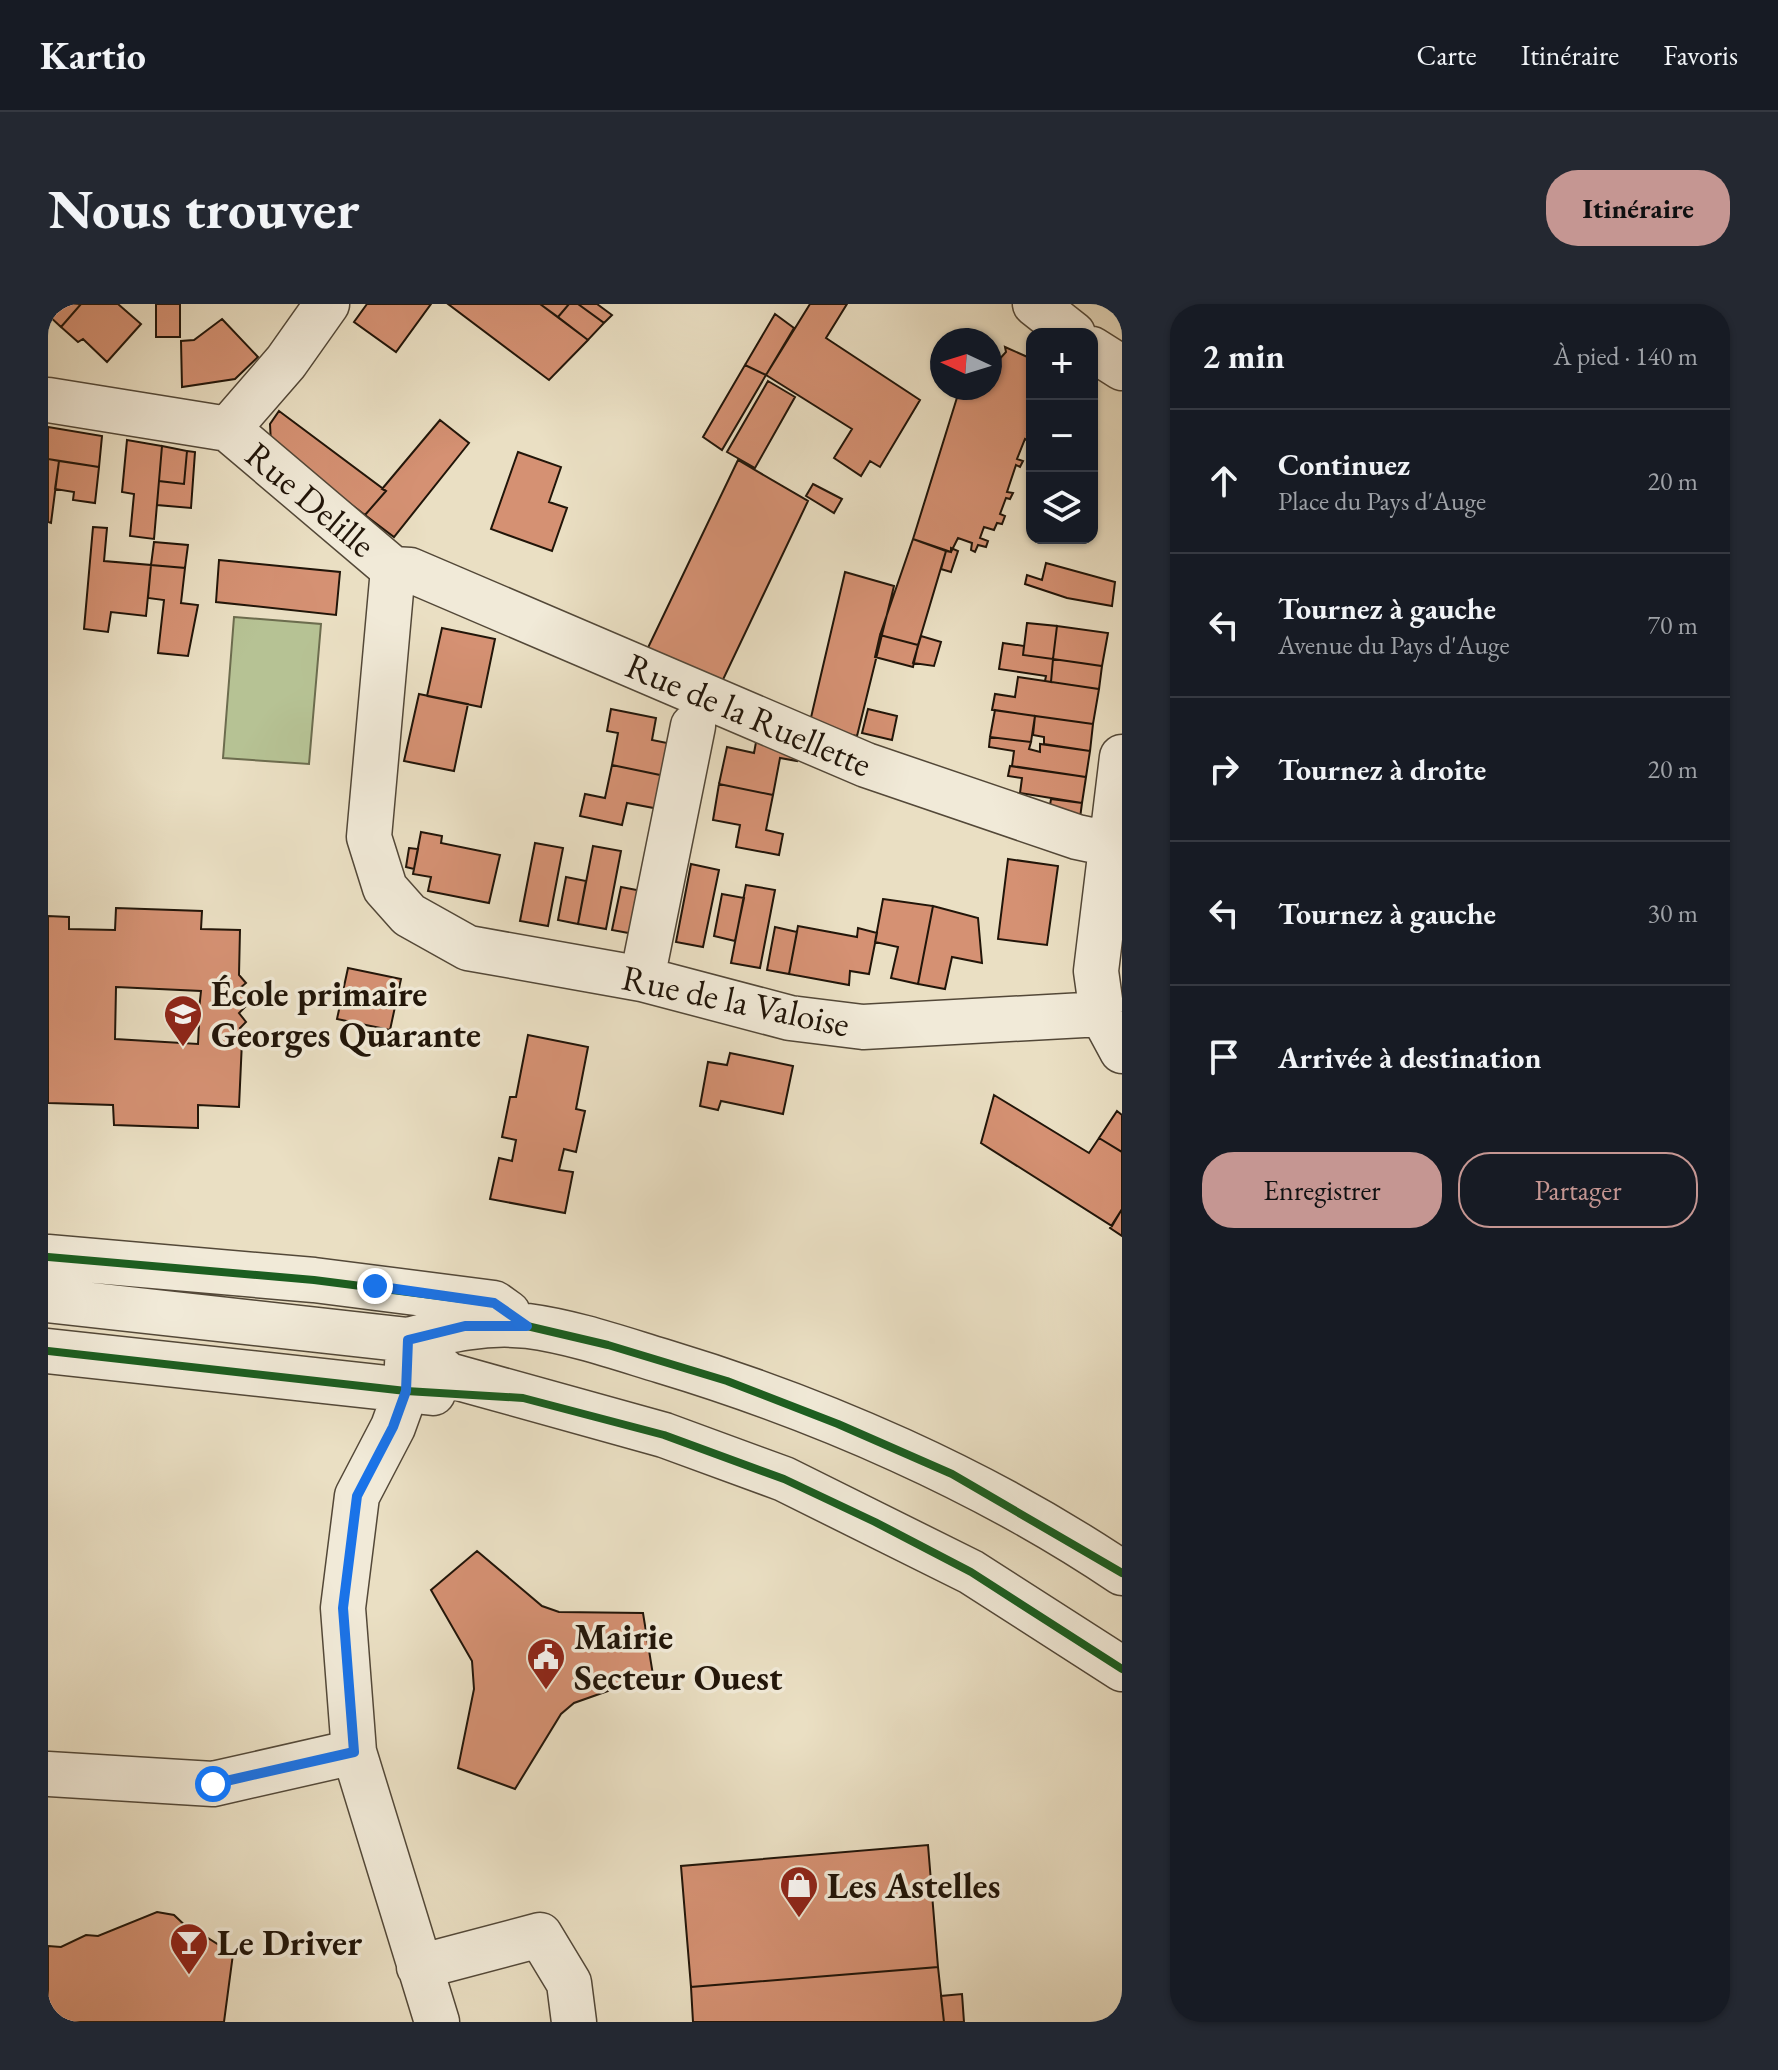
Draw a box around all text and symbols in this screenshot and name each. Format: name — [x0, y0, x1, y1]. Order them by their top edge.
text: Kartio — [40, 31, 146, 80]
text: Carte — [1417, 37, 1477, 73]
text: Itinéraire — [1521, 37, 1619, 73]
text: Favoris — [1663, 37, 1738, 73]
button: Itinéraire — [1546, 170, 1730, 246]
text: Nous trouver — [48, 172, 360, 245]
north arrow — [930, 328, 1002, 400]
map controls — [1026, 328, 1098, 544]
button: + — [1026, 328, 1098, 400]
text: 2 min — [1202, 334, 1285, 378]
text: À pied · 140 m — [1553, 339, 1698, 373]
button: − — [1026, 400, 1098, 472]
street label: Rue Delille — [236, 431, 385, 567]
text: Continuez — [1278, 445, 1410, 484]
icon: ahead — [1202, 459, 1246, 503]
text: 20 m — [1648, 464, 1698, 498]
button: layers — [1026, 472, 1098, 544]
text: Place du Pays d'Auge — [1278, 484, 1486, 518]
text: Tournez à gauche — [1278, 589, 1496, 628]
icon: left — [1202, 603, 1246, 647]
text: 70 m — [1648, 608, 1698, 642]
text: Avenue du Pays d'Auge — [1278, 628, 1510, 662]
street label: Rue de la Ruellette — [619, 642, 879, 787]
icon: right — [1202, 747, 1246, 791]
text: Tournez à droite — [1278, 750, 1486, 789]
text: 20 m — [1648, 752, 1698, 786]
icon: left — [1202, 891, 1246, 935]
text: Tournez à gauche — [1278, 894, 1496, 933]
text: 30 m — [1648, 896, 1698, 930]
street label: Rue de la Valoise — [618, 953, 854, 1048]
place label: École primaire Georges Quarante — [211, 970, 481, 1058]
school or university icon: École primaire Georges Quarante — [162, 993, 204, 1048]
icon: arrive — [1202, 1035, 1246, 1079]
text: Arrivée à destination — [1278, 1038, 1541, 1077]
button: Enregistrer — [1202, 1152, 1442, 1228]
button: Partager — [1458, 1152, 1698, 1228]
route end — [357, 1268, 393, 1304]
place label: Mairie Secteur Ouest — [574, 1613, 783, 1701]
public building icon: Mairie Secteur Ouest — [525, 1636, 567, 1691]
route start — [195, 1766, 231, 1802]
place label: Les Astelles — [827, 1862, 1000, 1909]
shop icon: Les Astelles — [778, 1864, 820, 1919]
place label: Le Driver — [217, 1919, 362, 1966]
bar icon: Le Driver — [168, 1921, 210, 1976]

